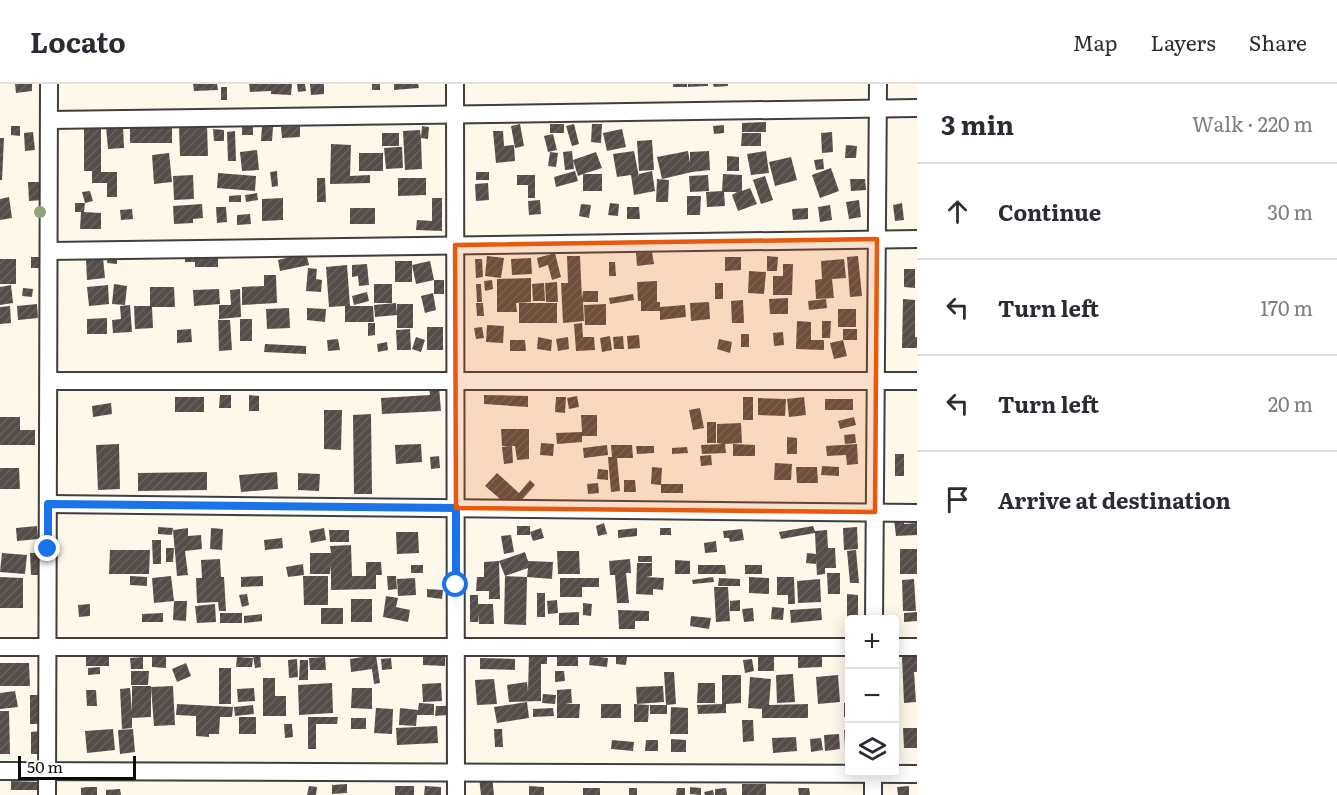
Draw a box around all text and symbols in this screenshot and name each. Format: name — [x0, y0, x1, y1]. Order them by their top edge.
text: Locato — [30, 20, 126, 62]
text: Map — [1073, 26, 1118, 57]
text: Layers — [1151, 26, 1216, 57]
text: Share — [1249, 26, 1307, 57]
text: 3 min — [941, 104, 1014, 143]
text: Walk · 220 m — [1192, 108, 1313, 138]
icon: ahead — [941, 195, 974, 228]
text: Continue — [998, 195, 1101, 228]
text: 30 m — [1267, 196, 1313, 226]
icon: left — [941, 291, 974, 324]
text: Turn left — [998, 291, 1099, 324]
text: 170 m — [1260, 292, 1313, 322]
icon: left — [941, 387, 974, 420]
text: Turn left — [998, 387, 1099, 420]
text: 20 m — [1268, 388, 1313, 418]
icon: arrive — [941, 483, 974, 516]
text: Arrive at destination — [998, 483, 1231, 516]
route end — [34, 535, 60, 561]
route start — [442, 571, 468, 597]
map controls — [845, 615, 899, 777]
button: + — [845, 615, 899, 669]
button: − — [845, 669, 899, 723]
button: layers — [845, 723, 899, 777]
scale bar — [18, 753, 136, 780]
text: 50 m — [27, 754, 63, 778]

